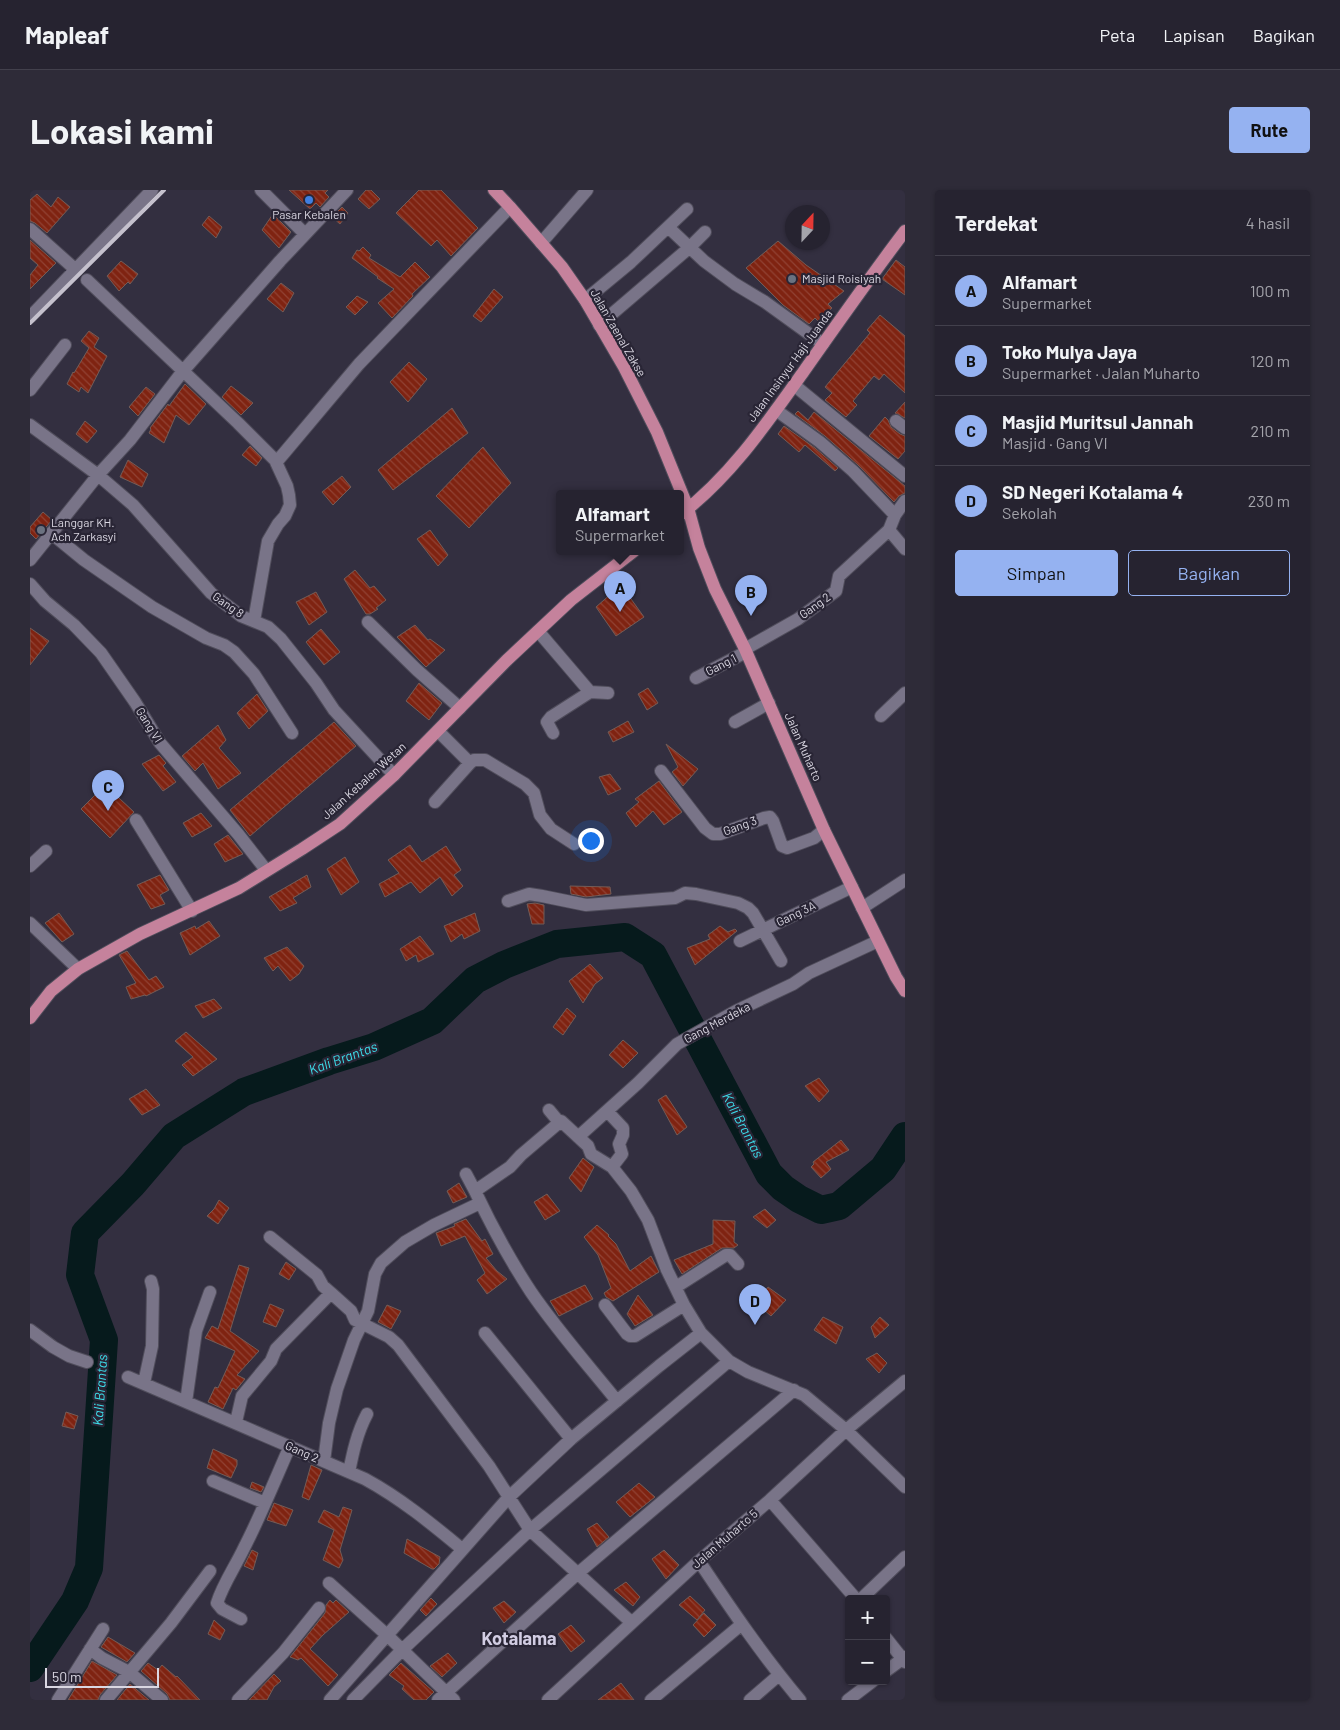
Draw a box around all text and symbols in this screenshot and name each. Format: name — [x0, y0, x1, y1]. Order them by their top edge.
text: Mapleaf — [25, 20, 109, 49]
text: Peta — [1100, 24, 1135, 46]
text: Lapisan — [1163, 24, 1225, 46]
text: Bagikan — [1253, 24, 1315, 46]
button: Rute — [1229, 107, 1310, 153]
text: Lokasi kami — [30, 109, 214, 151]
marker: Pasar Kebalen — [303, 194, 315, 206]
north arrow — [785, 205, 830, 250]
place label: Pasar Kebalen — [272, 207, 346, 221]
text: Terdekat — [955, 210, 1038, 235]
text: 4 hasil — [1246, 213, 1290, 232]
text: Alfamart — [1002, 270, 1077, 293]
place label: Masjid Roisiyah — [802, 271, 881, 285]
marker: Masjid Roisiyah — [786, 273, 798, 285]
text: A — [966, 281, 976, 300]
text: 100 m — [1250, 281, 1290, 300]
street label: Jalan Zaenal Zakse — [588, 286, 650, 379]
text: Supermarket — [1002, 293, 1092, 312]
street label: Jalan Insinyur Haji Juanda — [744, 307, 835, 424]
text: Toko Mulya Jaya — [1002, 340, 1137, 363]
text: B — [966, 351, 976, 370]
text: 120 m — [1250, 351, 1290, 370]
text: Supermarket · Jalan Muharto — [1002, 363, 1200, 382]
text: Masjid Muritsul Jannah — [1002, 410, 1193, 433]
text: C — [966, 421, 976, 440]
text: 210 m — [1251, 421, 1290, 440]
text: Masjid · Gang VI — [1002, 433, 1108, 452]
text: SD Negeri Kotalama 4 — [1002, 480, 1183, 503]
popup — [556, 490, 684, 555]
text: D — [966, 491, 976, 510]
text: 230 m — [1248, 491, 1290, 510]
text: Alfamart — [575, 502, 650, 525]
text: Sekolah — [1002, 503, 1057, 522]
place label: Langgar KH. Ach Zarkasyi — [51, 515, 116, 543]
marker: Langgar KH. Ach Zarkasyi — [35, 524, 47, 536]
text: Supermarket — [575, 525, 665, 544]
button: Simpan — [955, 550, 1118, 596]
button: Bagikan — [1128, 550, 1290, 596]
pin: A — [604, 571, 636, 612]
pin: B — [735, 575, 767, 616]
street label: Gang 8 — [210, 588, 247, 620]
street label: Gang 2 — [796, 589, 833, 621]
street label: Gang 1 — [703, 650, 738, 678]
street label: Gang VI — [134, 704, 166, 745]
street label: Jalan Muharto — [783, 710, 825, 783]
street label: Jalan Kebalen Wetan — [318, 739, 408, 822]
pin: C — [92, 770, 124, 811]
street label: Gang 3 — [721, 813, 758, 838]
your location — [578, 828, 604, 854]
street label: Gang 3A — [774, 898, 818, 929]
street label: Gang Merdeka — [681, 999, 752, 1045]
water label: Kali Brantas — [306, 1037, 380, 1078]
water label: Kali Brantas — [719, 1089, 768, 1161]
pin: D — [739, 1284, 771, 1325]
water label: Kali Brantas — [89, 1353, 111, 1426]
street label: Gang 2 — [284, 1438, 321, 1465]
street label: Jalan Muharto 5 — [689, 1506, 760, 1571]
map controls — [845, 1595, 890, 1685]
button: + — [845, 1595, 890, 1640]
district label: Kotalama — [481, 1627, 557, 1649]
button: − — [845, 1640, 890, 1685]
scale bar — [45, 1665, 159, 1688]
text: 50 m — [52, 1668, 81, 1685]

